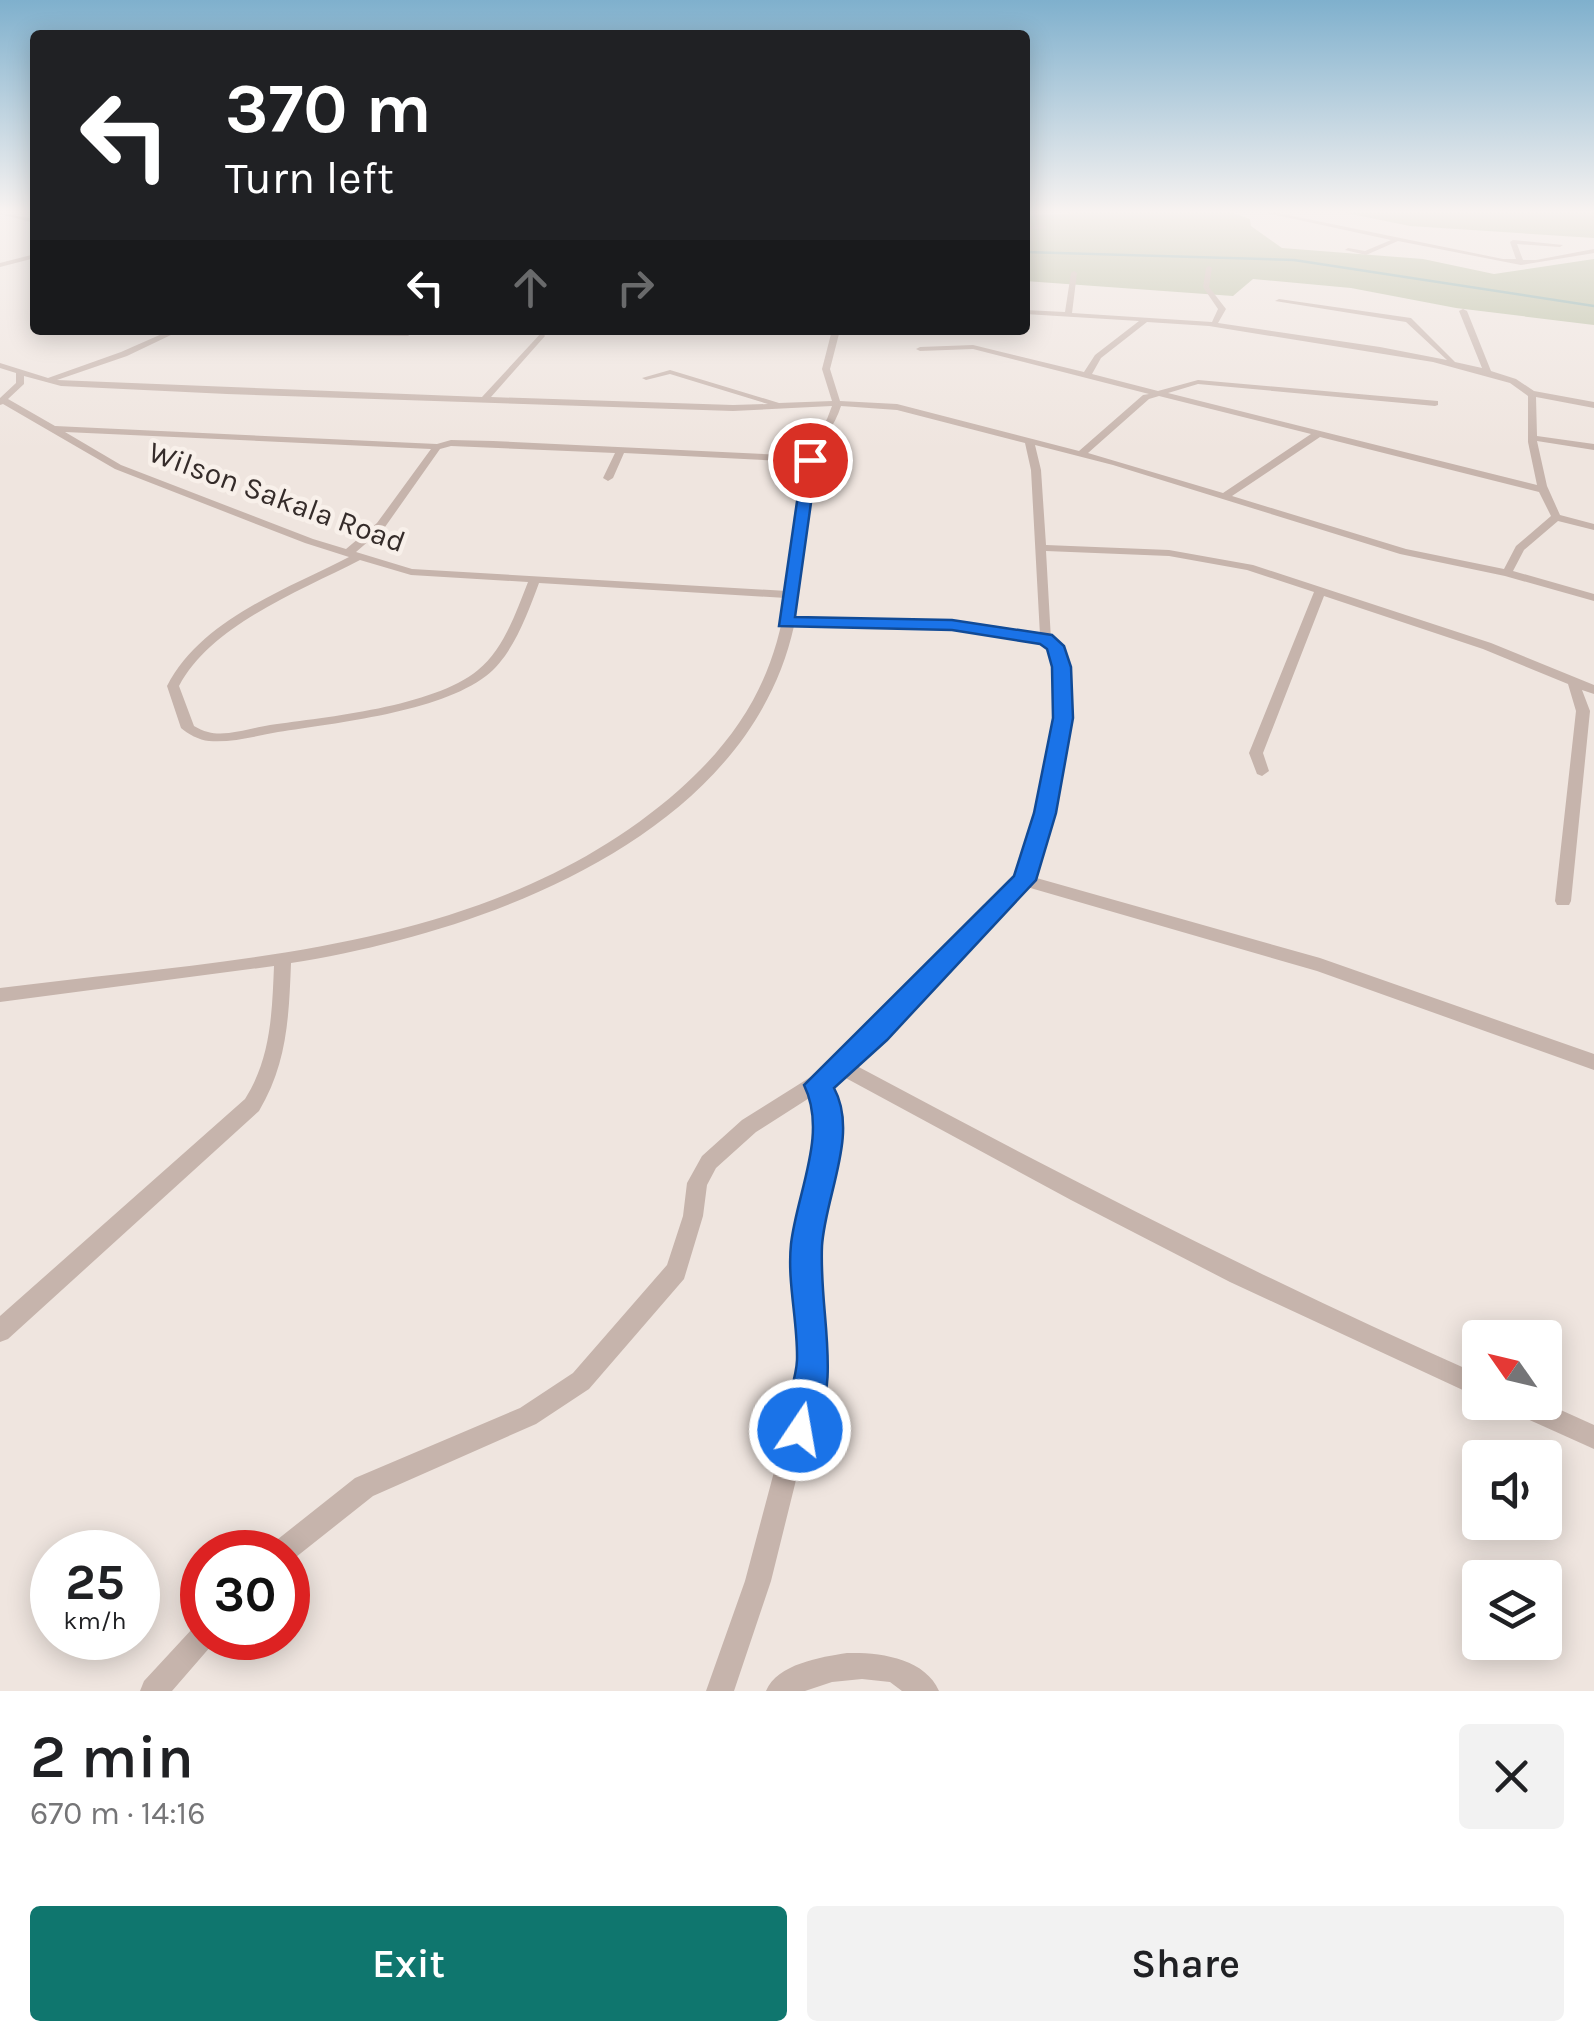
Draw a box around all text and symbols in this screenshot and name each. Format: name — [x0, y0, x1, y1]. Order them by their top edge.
text: 370 m — [225, 68, 432, 150]
icon: left — [60, 70, 190, 200]
text: Turn left — [225, 152, 394, 204]
icon: left — [398, 260, 453, 315]
icon: ahead — [503, 260, 558, 315]
icon: right — [608, 260, 663, 315]
pin — [768, 418, 853, 503]
icon: arrive — [783, 433, 838, 488]
street label: Wilson Sakala Road — [144, 434, 410, 560]
north arrow — [1462, 1320, 1562, 1420]
map controls — [1462, 1320, 1562, 1660]
position arrow — [748, 1378, 852, 1482]
button: sound — [1462, 1440, 1562, 1540]
speed limit sign: 30 — [180, 1530, 310, 1660]
text: 25 — [65, 1553, 125, 1612]
button: layers — [1462, 1560, 1562, 1660]
text: km/h — [63, 1606, 127, 1635]
text: 2 min — [30, 1722, 194, 1792]
button: close — [1459, 1724, 1564, 1829]
text: 670 m · 14:16 — [30, 1795, 206, 1832]
button: Exit — [30, 1906, 787, 2021]
button: Share — [807, 1906, 1564, 2021]

